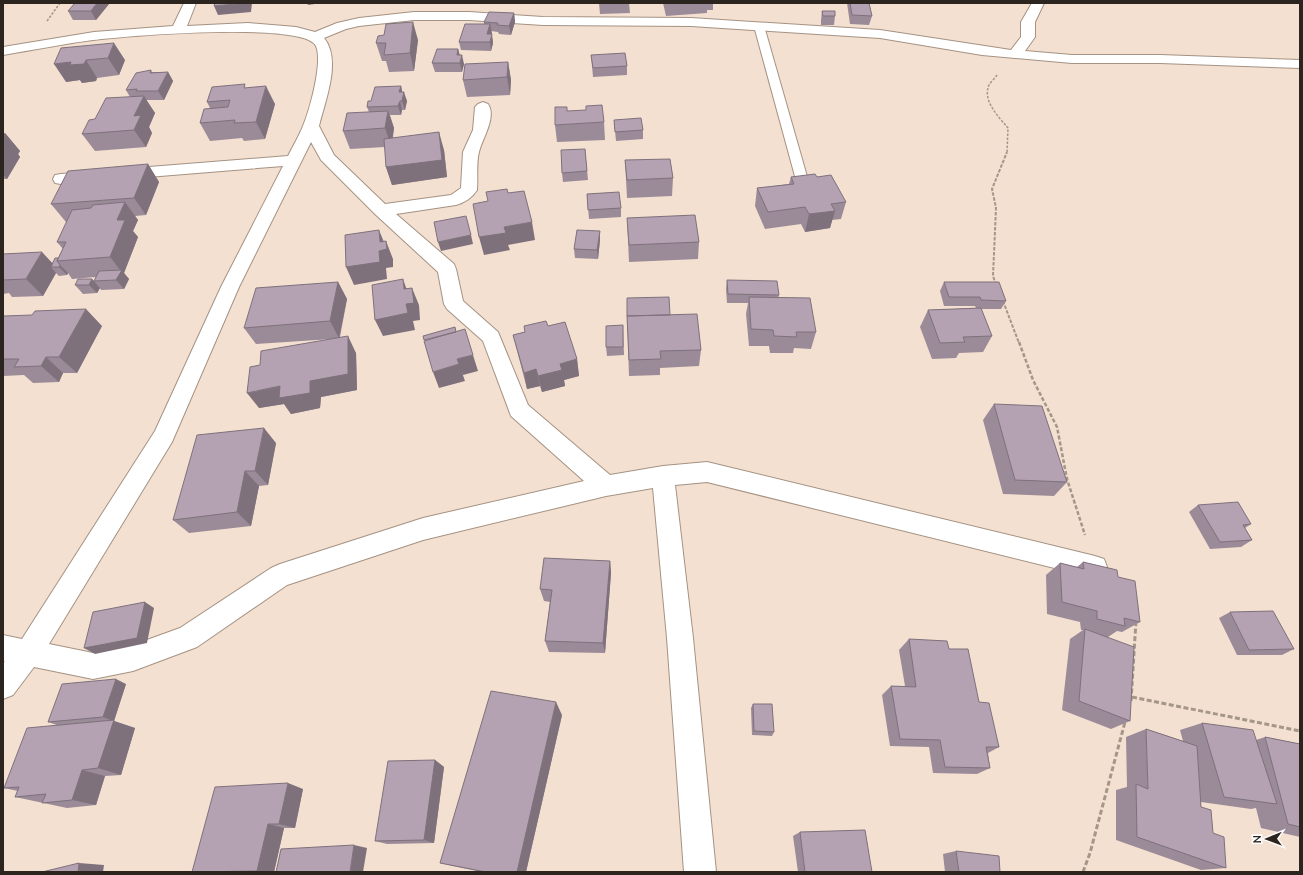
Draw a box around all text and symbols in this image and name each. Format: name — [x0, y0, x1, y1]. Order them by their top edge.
north arrow — [1247, 819, 1287, 859]
text: N — [1250, 835, 1265, 843]

